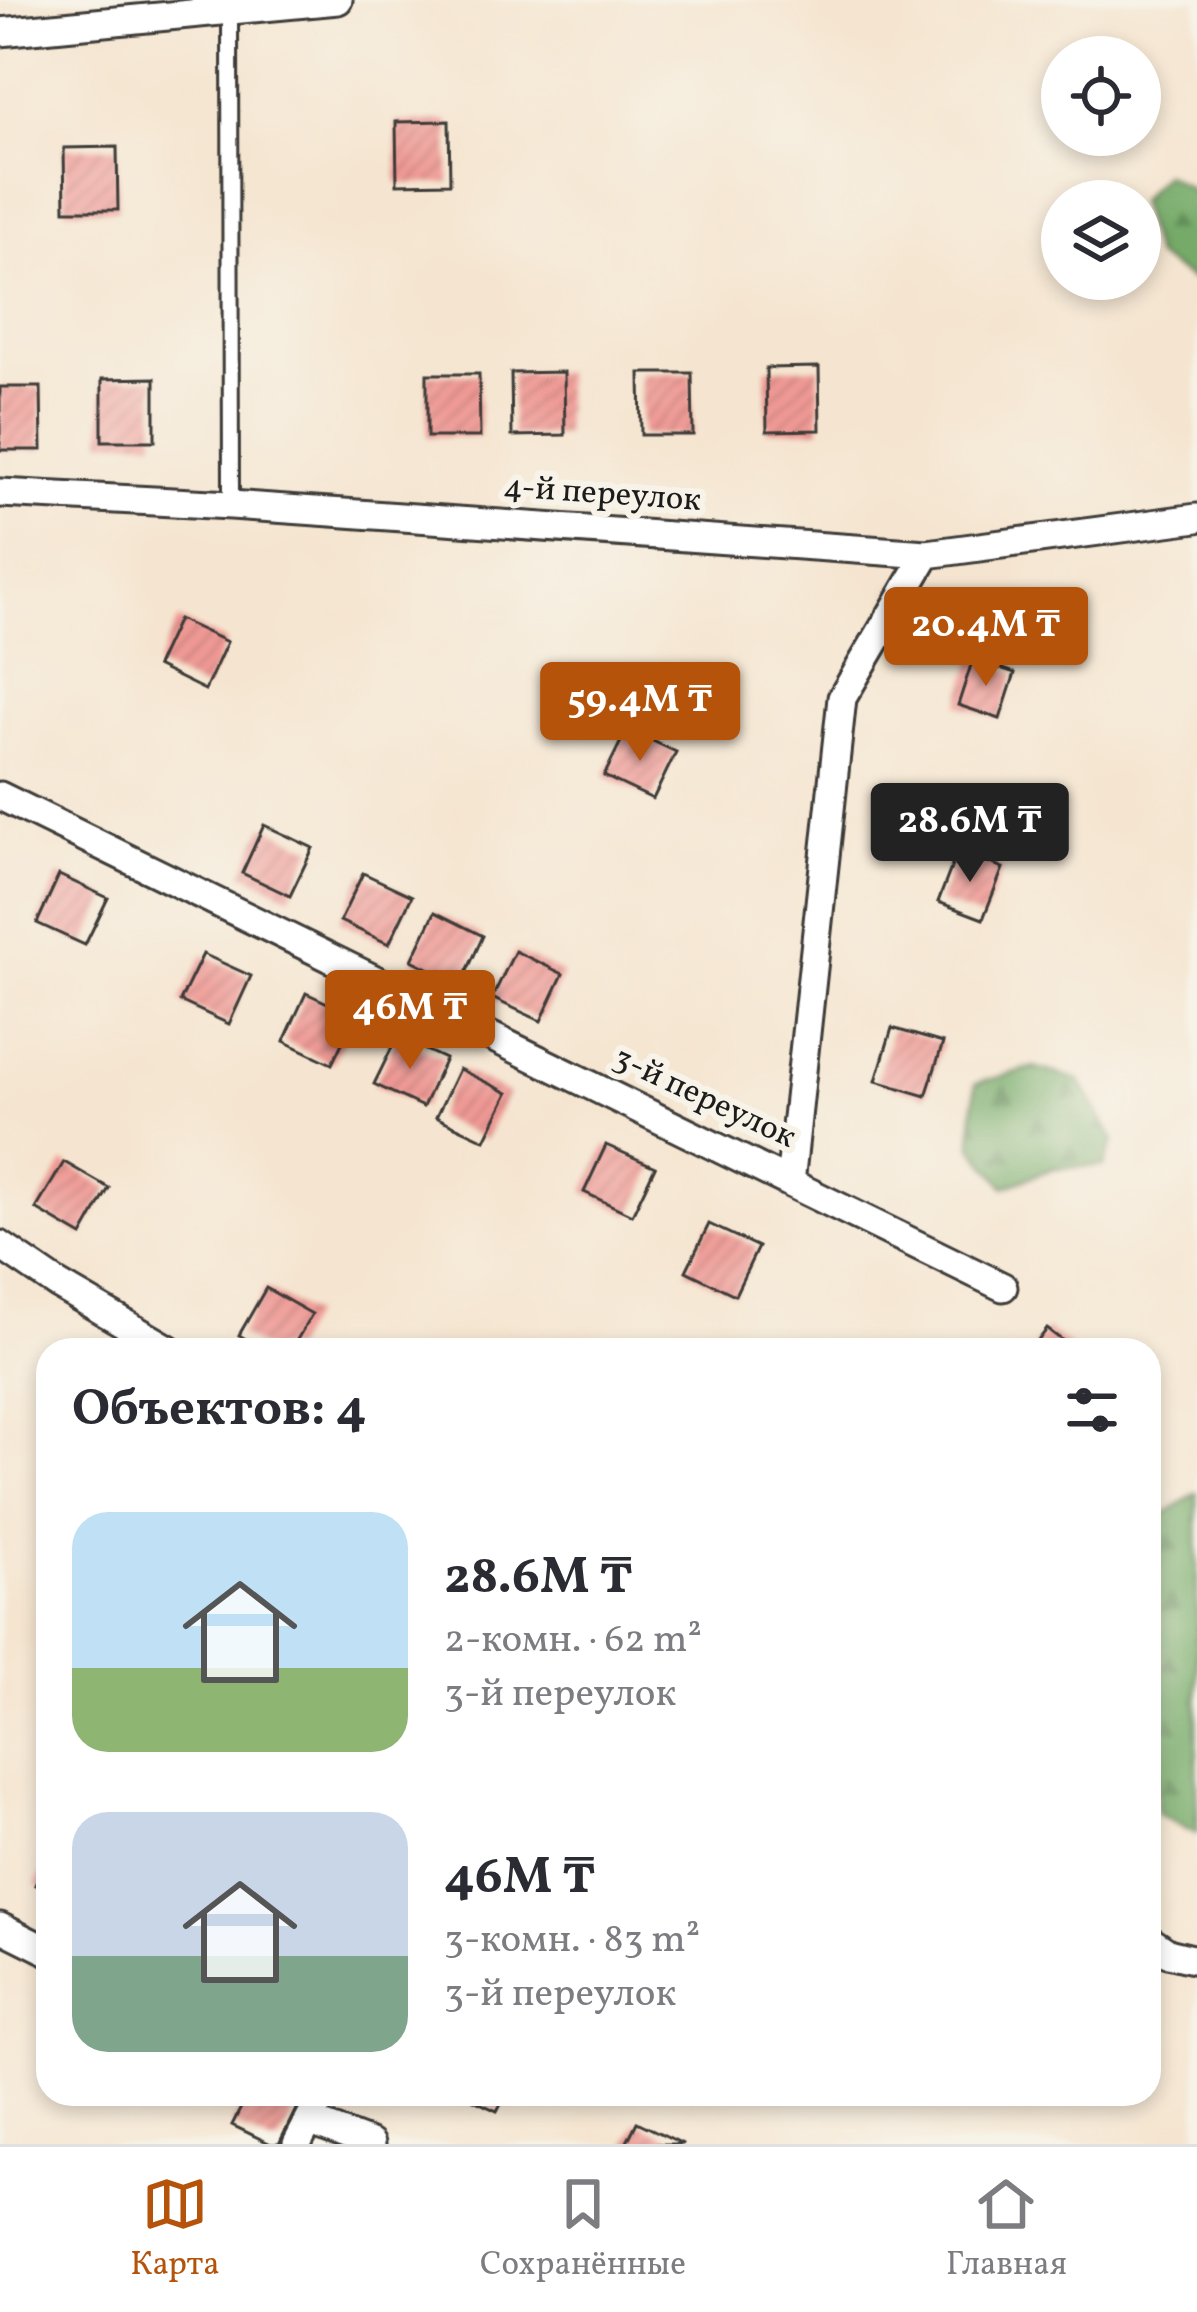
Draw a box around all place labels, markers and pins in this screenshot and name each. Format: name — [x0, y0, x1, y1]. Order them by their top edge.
pin: 20.4M ₸ — [875, 587, 1097, 689]
pin: 59.4M ₸ — [529, 662, 751, 764]
pin: 28.6M ₸ — [859, 783, 1081, 885]
pin: 46M ₸ — [326, 970, 494, 1072]

